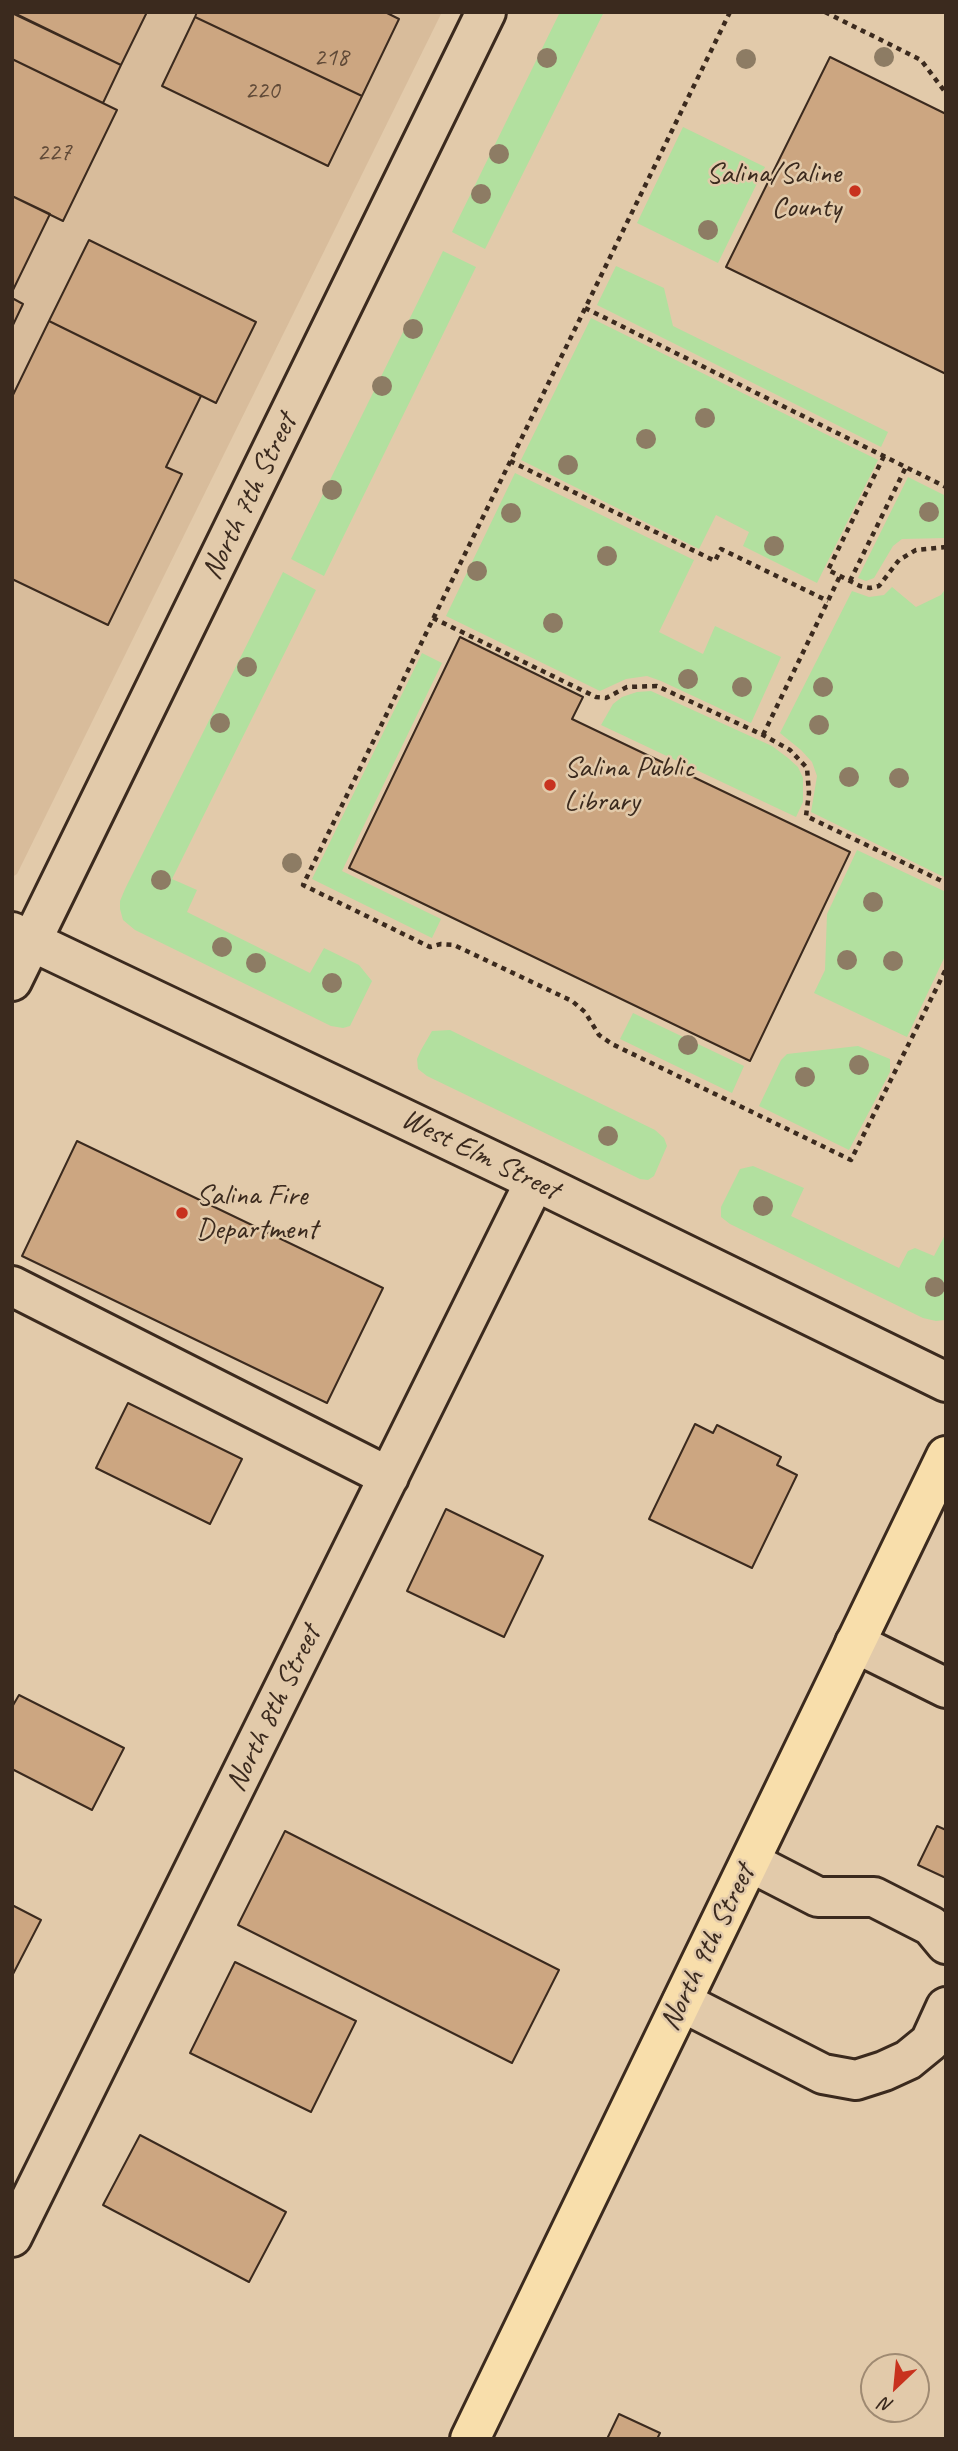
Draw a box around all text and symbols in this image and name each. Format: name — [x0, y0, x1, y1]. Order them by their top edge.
house number: 218 — [313, 42, 349, 74]
house number: 220 — [244, 75, 280, 107]
house number: 227 — [36, 137, 72, 169]
place label: Salina/Saline County — [706, 156, 841, 226]
marker: Salina/Saline County — [847, 183, 863, 199]
street label: North 7th Street — [194, 408, 306, 586]
place label: Salina Public Library — [564, 750, 694, 820]
marker: Salina Public Library — [542, 777, 558, 793]
street label: West Elm Street — [395, 1101, 565, 1209]
place label: Salina Fire Department — [196, 1178, 317, 1248]
marker: Salina Fire Department — [174, 1205, 190, 1221]
street label: North 8th Street — [218, 1620, 330, 1798]
street label: North 9th Street — [652, 1859, 764, 2037]
north arrow — [860, 2353, 930, 2423]
text: N — [876, 2392, 897, 2418]

